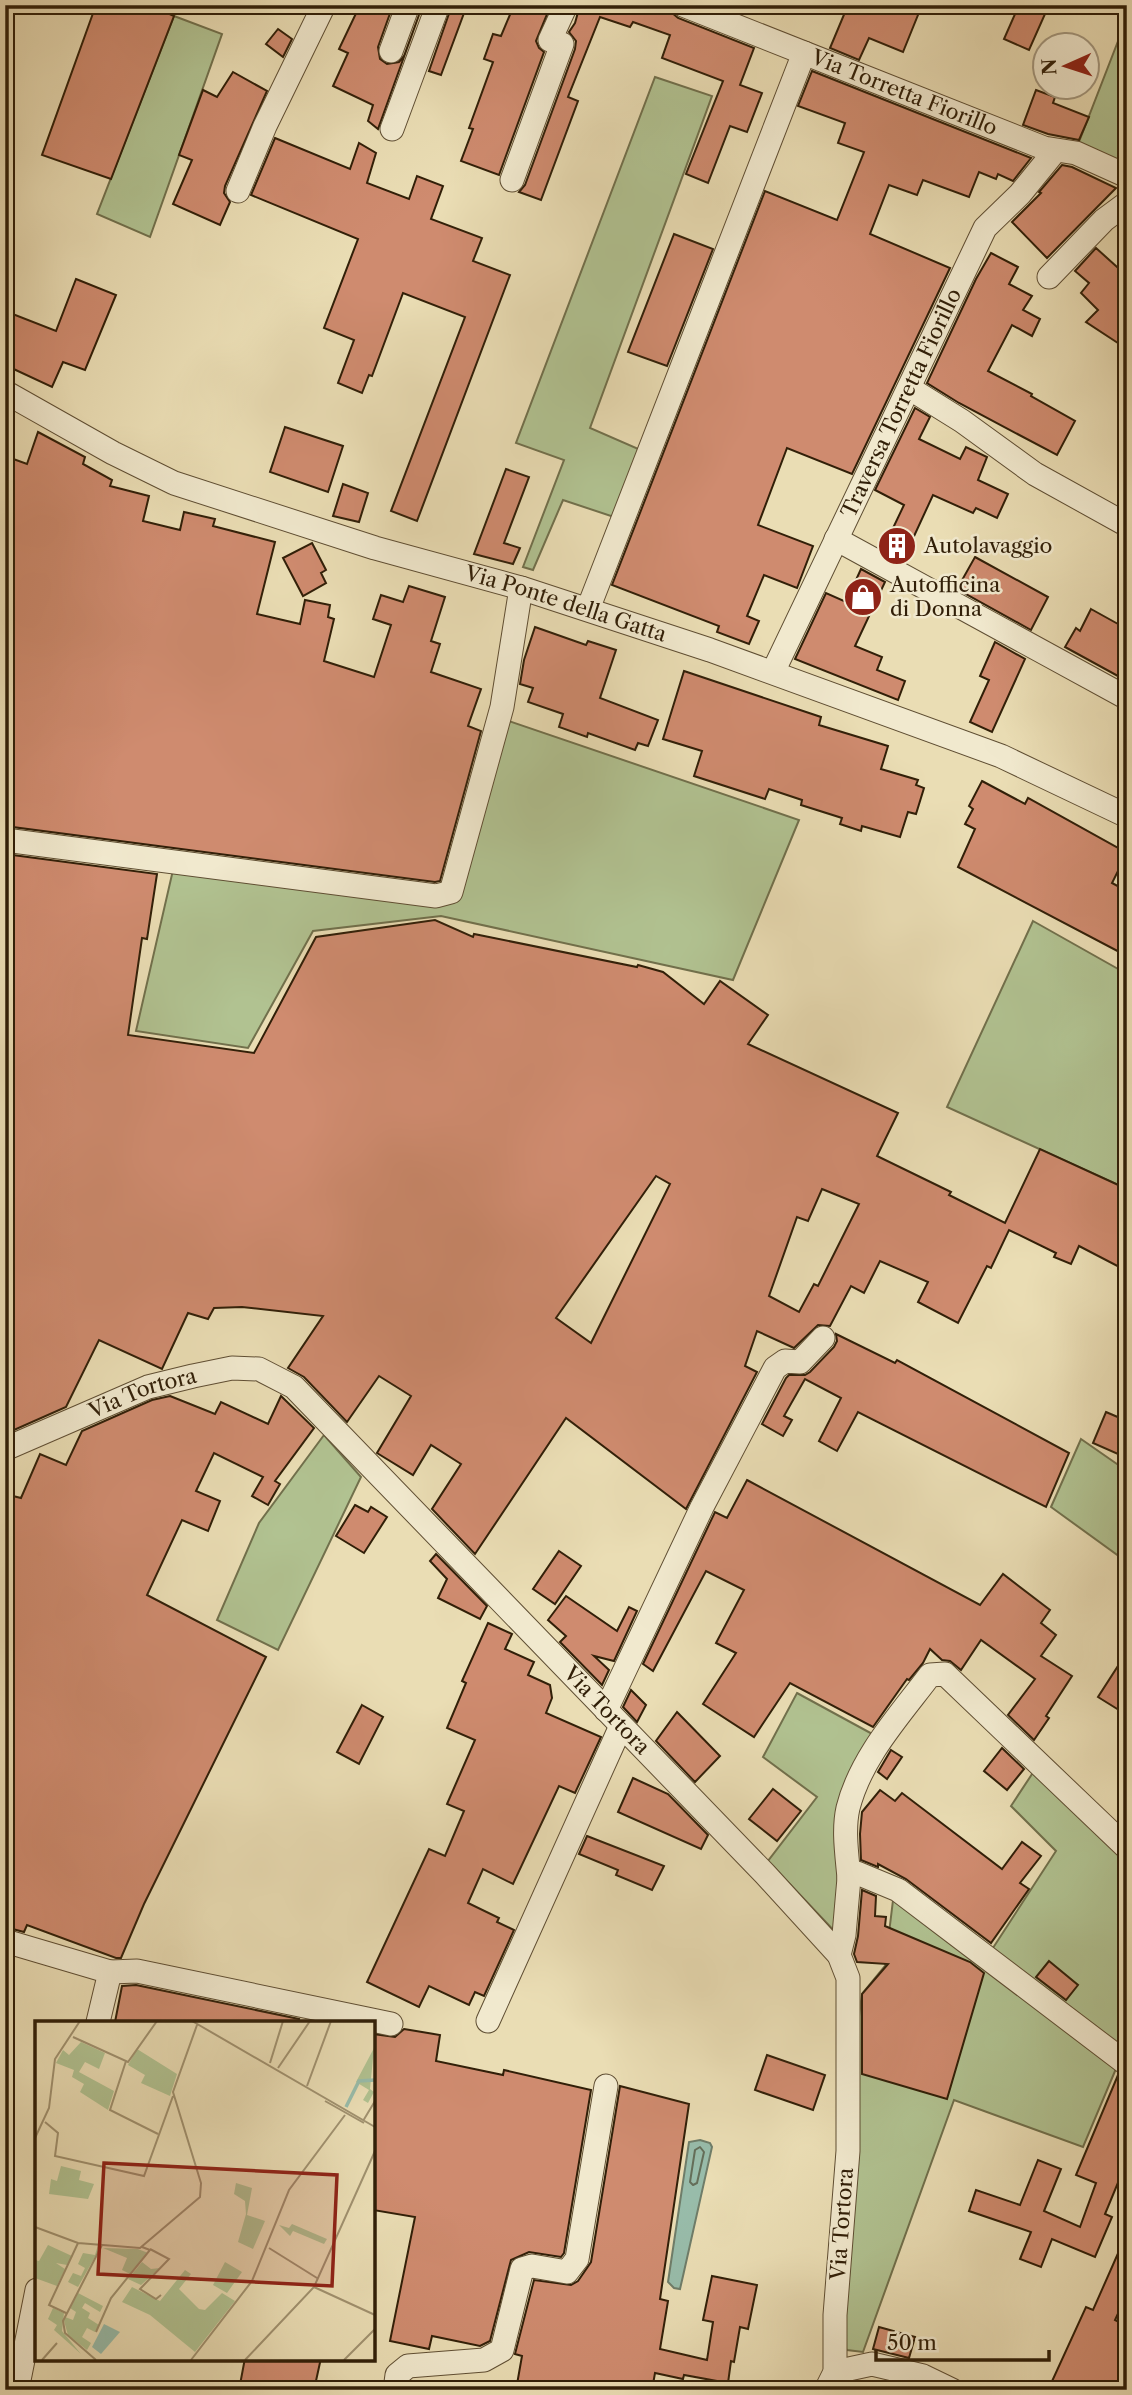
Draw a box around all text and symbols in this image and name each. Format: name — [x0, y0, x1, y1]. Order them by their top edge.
north arrow — [1030, 32, 1100, 102]
street label: Via Torretta Fiorillo — [807, 44, 1001, 140]
text: N — [1038, 58, 1061, 76]
street label: Traversa Torretta Fiorillo — [836, 284, 966, 521]
building icon: Autolavaggio — [876, 525, 918, 567]
place label: Autolavaggio — [923, 533, 1052, 558]
street label: Via Ponte della Gatta — [461, 560, 671, 647]
place label: Autofficina di Donna — [889, 572, 1001, 621]
shop icon: Autofficina di Donna — [842, 576, 884, 618]
street label: Via Tortora — [84, 1362, 200, 1424]
street label: Via Tortora — [558, 1660, 656, 1760]
inset map — [35, 2021, 374, 2360]
street label: Via Tortora — [825, 2166, 858, 2282]
scale bar — [876, 2318, 1050, 2362]
text: 50 m — [887, 2330, 937, 2355]

